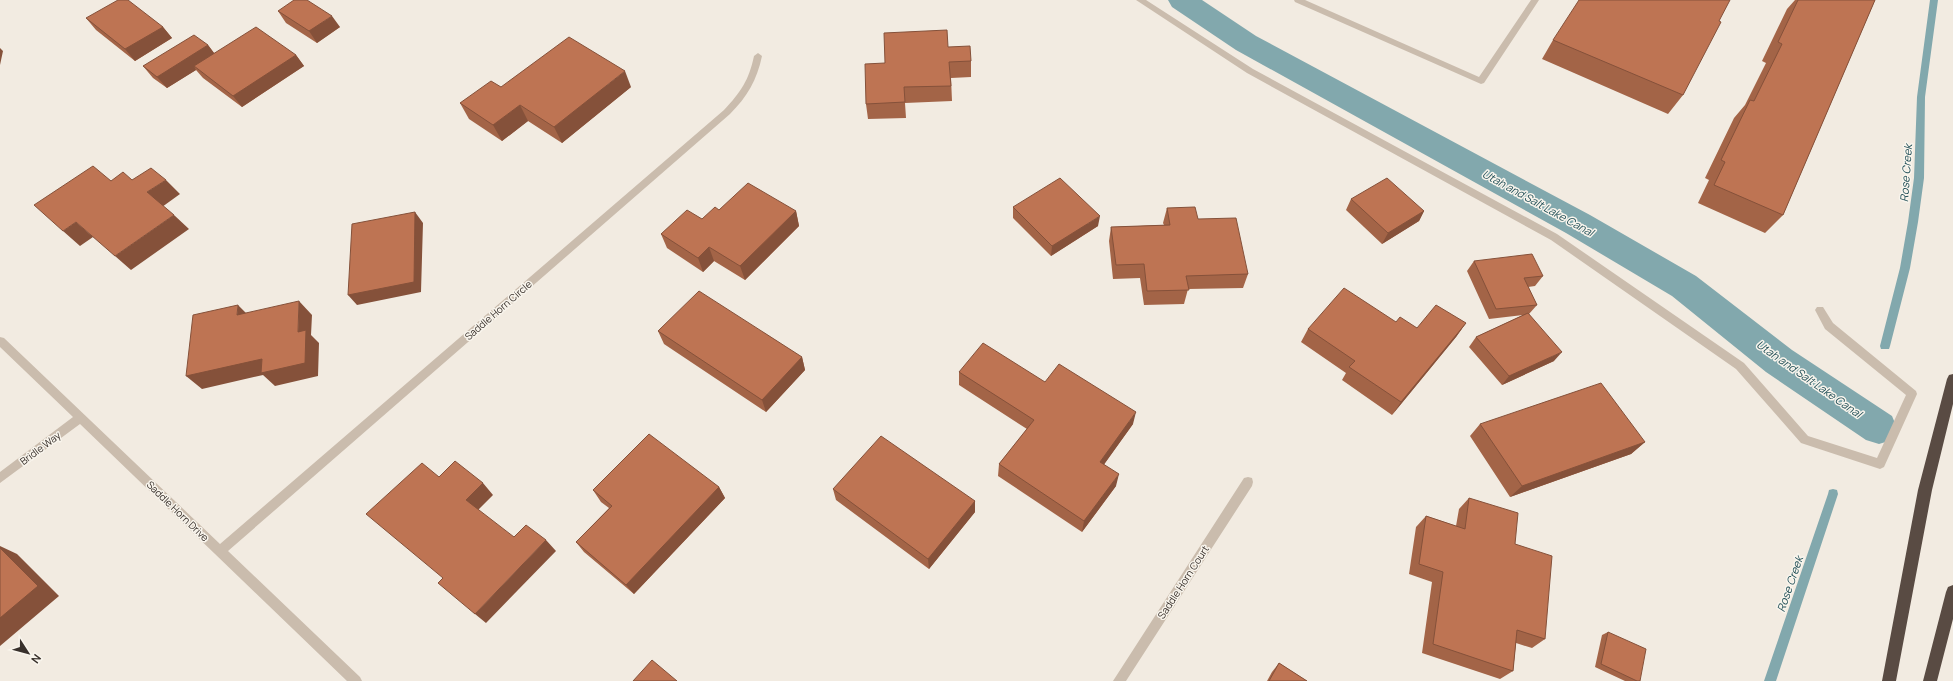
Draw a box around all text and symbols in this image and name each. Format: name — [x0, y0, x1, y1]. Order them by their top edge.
water label: Rose Creek — [1896, 142, 1915, 202]
water label: Utah and Salt Lake Canal — [1480, 166, 1598, 240]
street label: Saddle Horn Circle — [461, 277, 535, 343]
water label: Utah and Salt Lake Canal — [1754, 337, 1866, 421]
street label: Bridle Way — [17, 428, 64, 468]
street label: Saddle Horn Drive — [144, 478, 212, 544]
street label: Saddle Horn Court — [1154, 543, 1212, 621]
water label: Rose Creek — [1773, 553, 1807, 614]
north arrow — [8, 633, 48, 673]
text: N — [28, 652, 45, 667]

